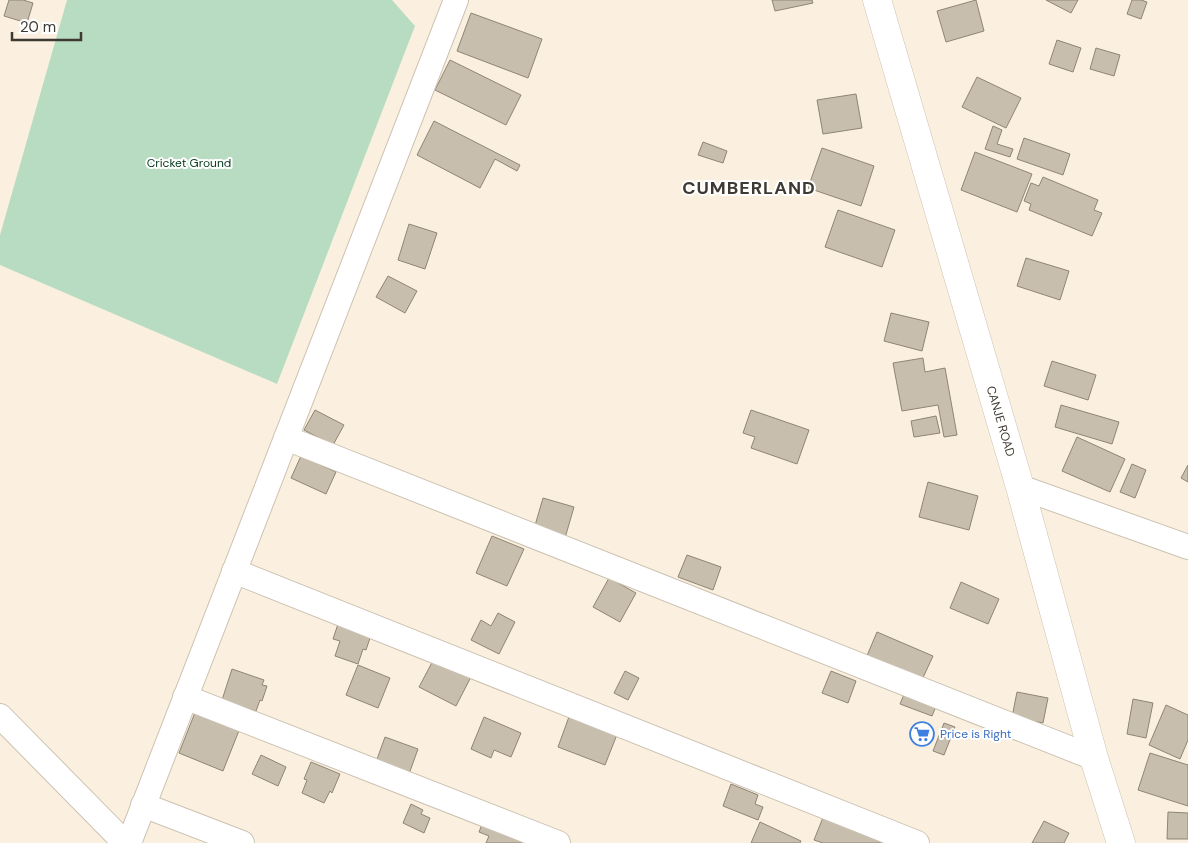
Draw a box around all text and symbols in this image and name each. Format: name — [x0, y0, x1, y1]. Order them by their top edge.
scale bar — [12, 10, 81, 42]
text: 20 m — [20, 17, 56, 37]
park label: Cricket Ground — [147, 155, 231, 171]
district label: CUMBERLAND — [682, 176, 816, 200]
street label: CANJE ROAD — [983, 384, 1019, 458]
supermarket icon: Price is Right — [909, 721, 935, 747]
place label: Price is Right — [940, 726, 1012, 742]

